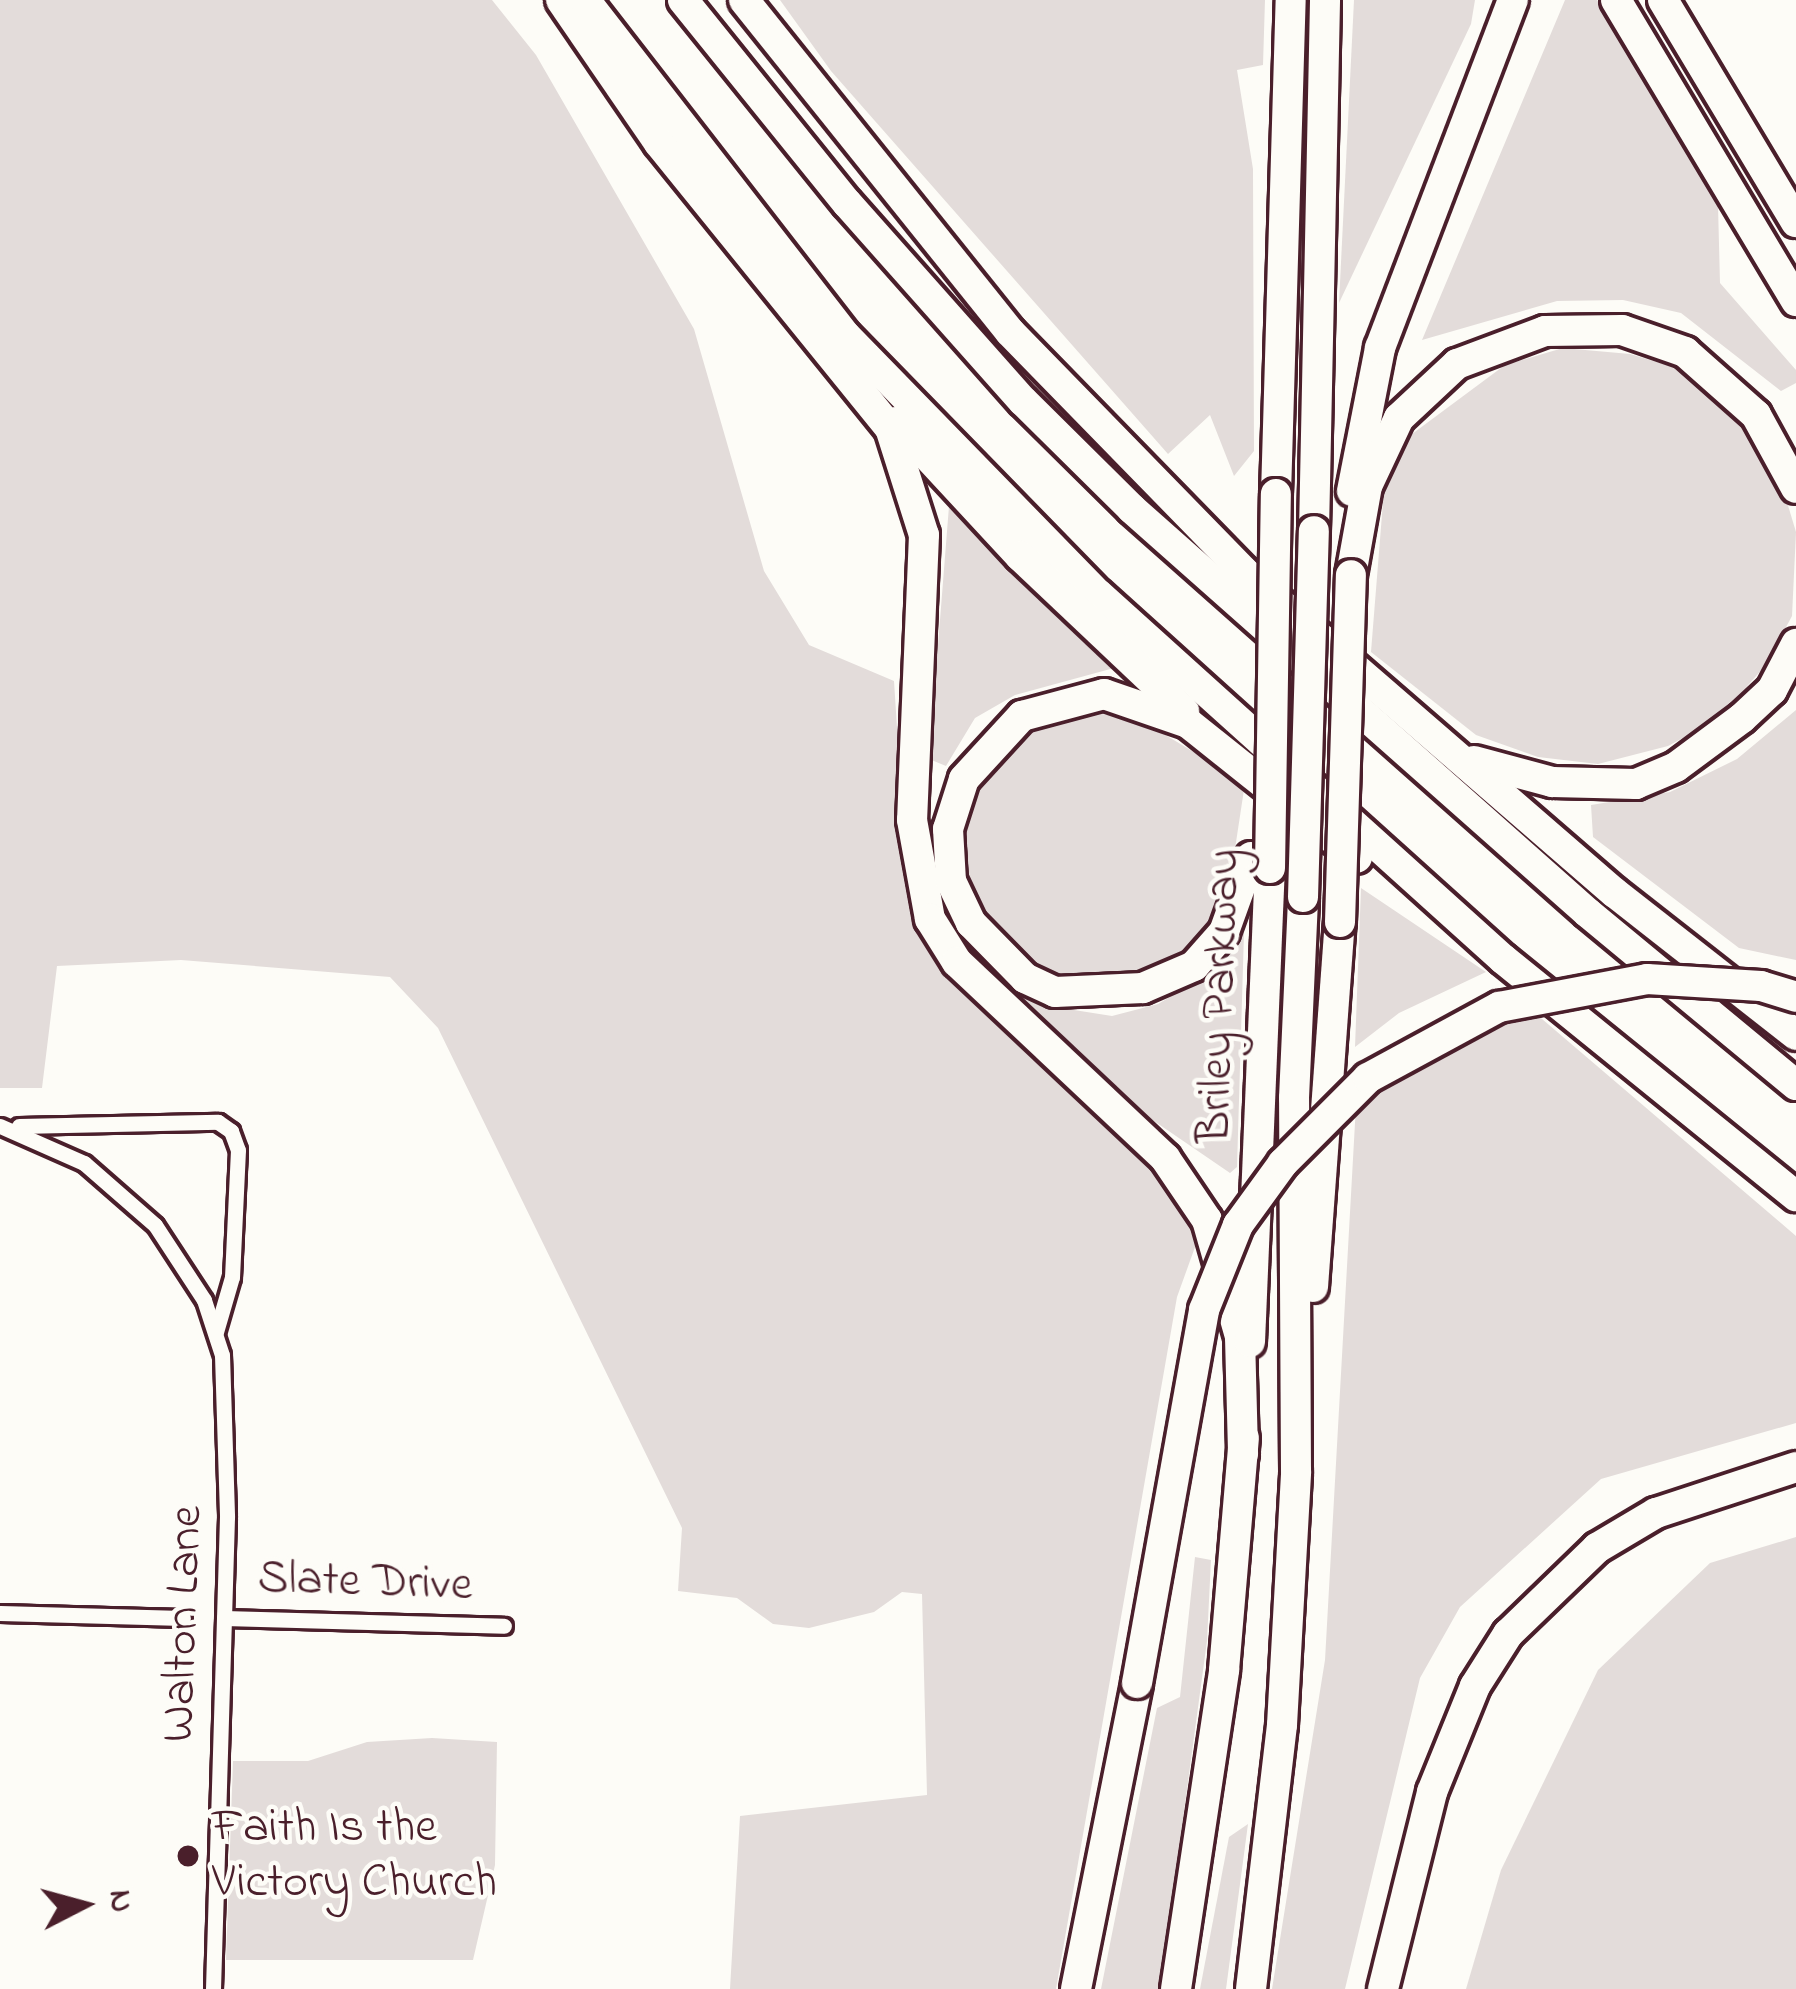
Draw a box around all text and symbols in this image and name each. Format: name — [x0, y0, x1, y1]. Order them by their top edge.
street label: Briley Parkway — [1187, 848, 1255, 1144]
street label: Walton Lane — [151, 1505, 217, 1743]
street label: Slate Drive — [257, 1550, 473, 1616]
place label: Faith Is the Victory Church — [212, 1799, 497, 1912]
marker: Faith Is the Victory Church — [175, 1843, 201, 1869]
north arrow — [24, 1845, 144, 1965]
text: N — [95, 1888, 145, 1915]

